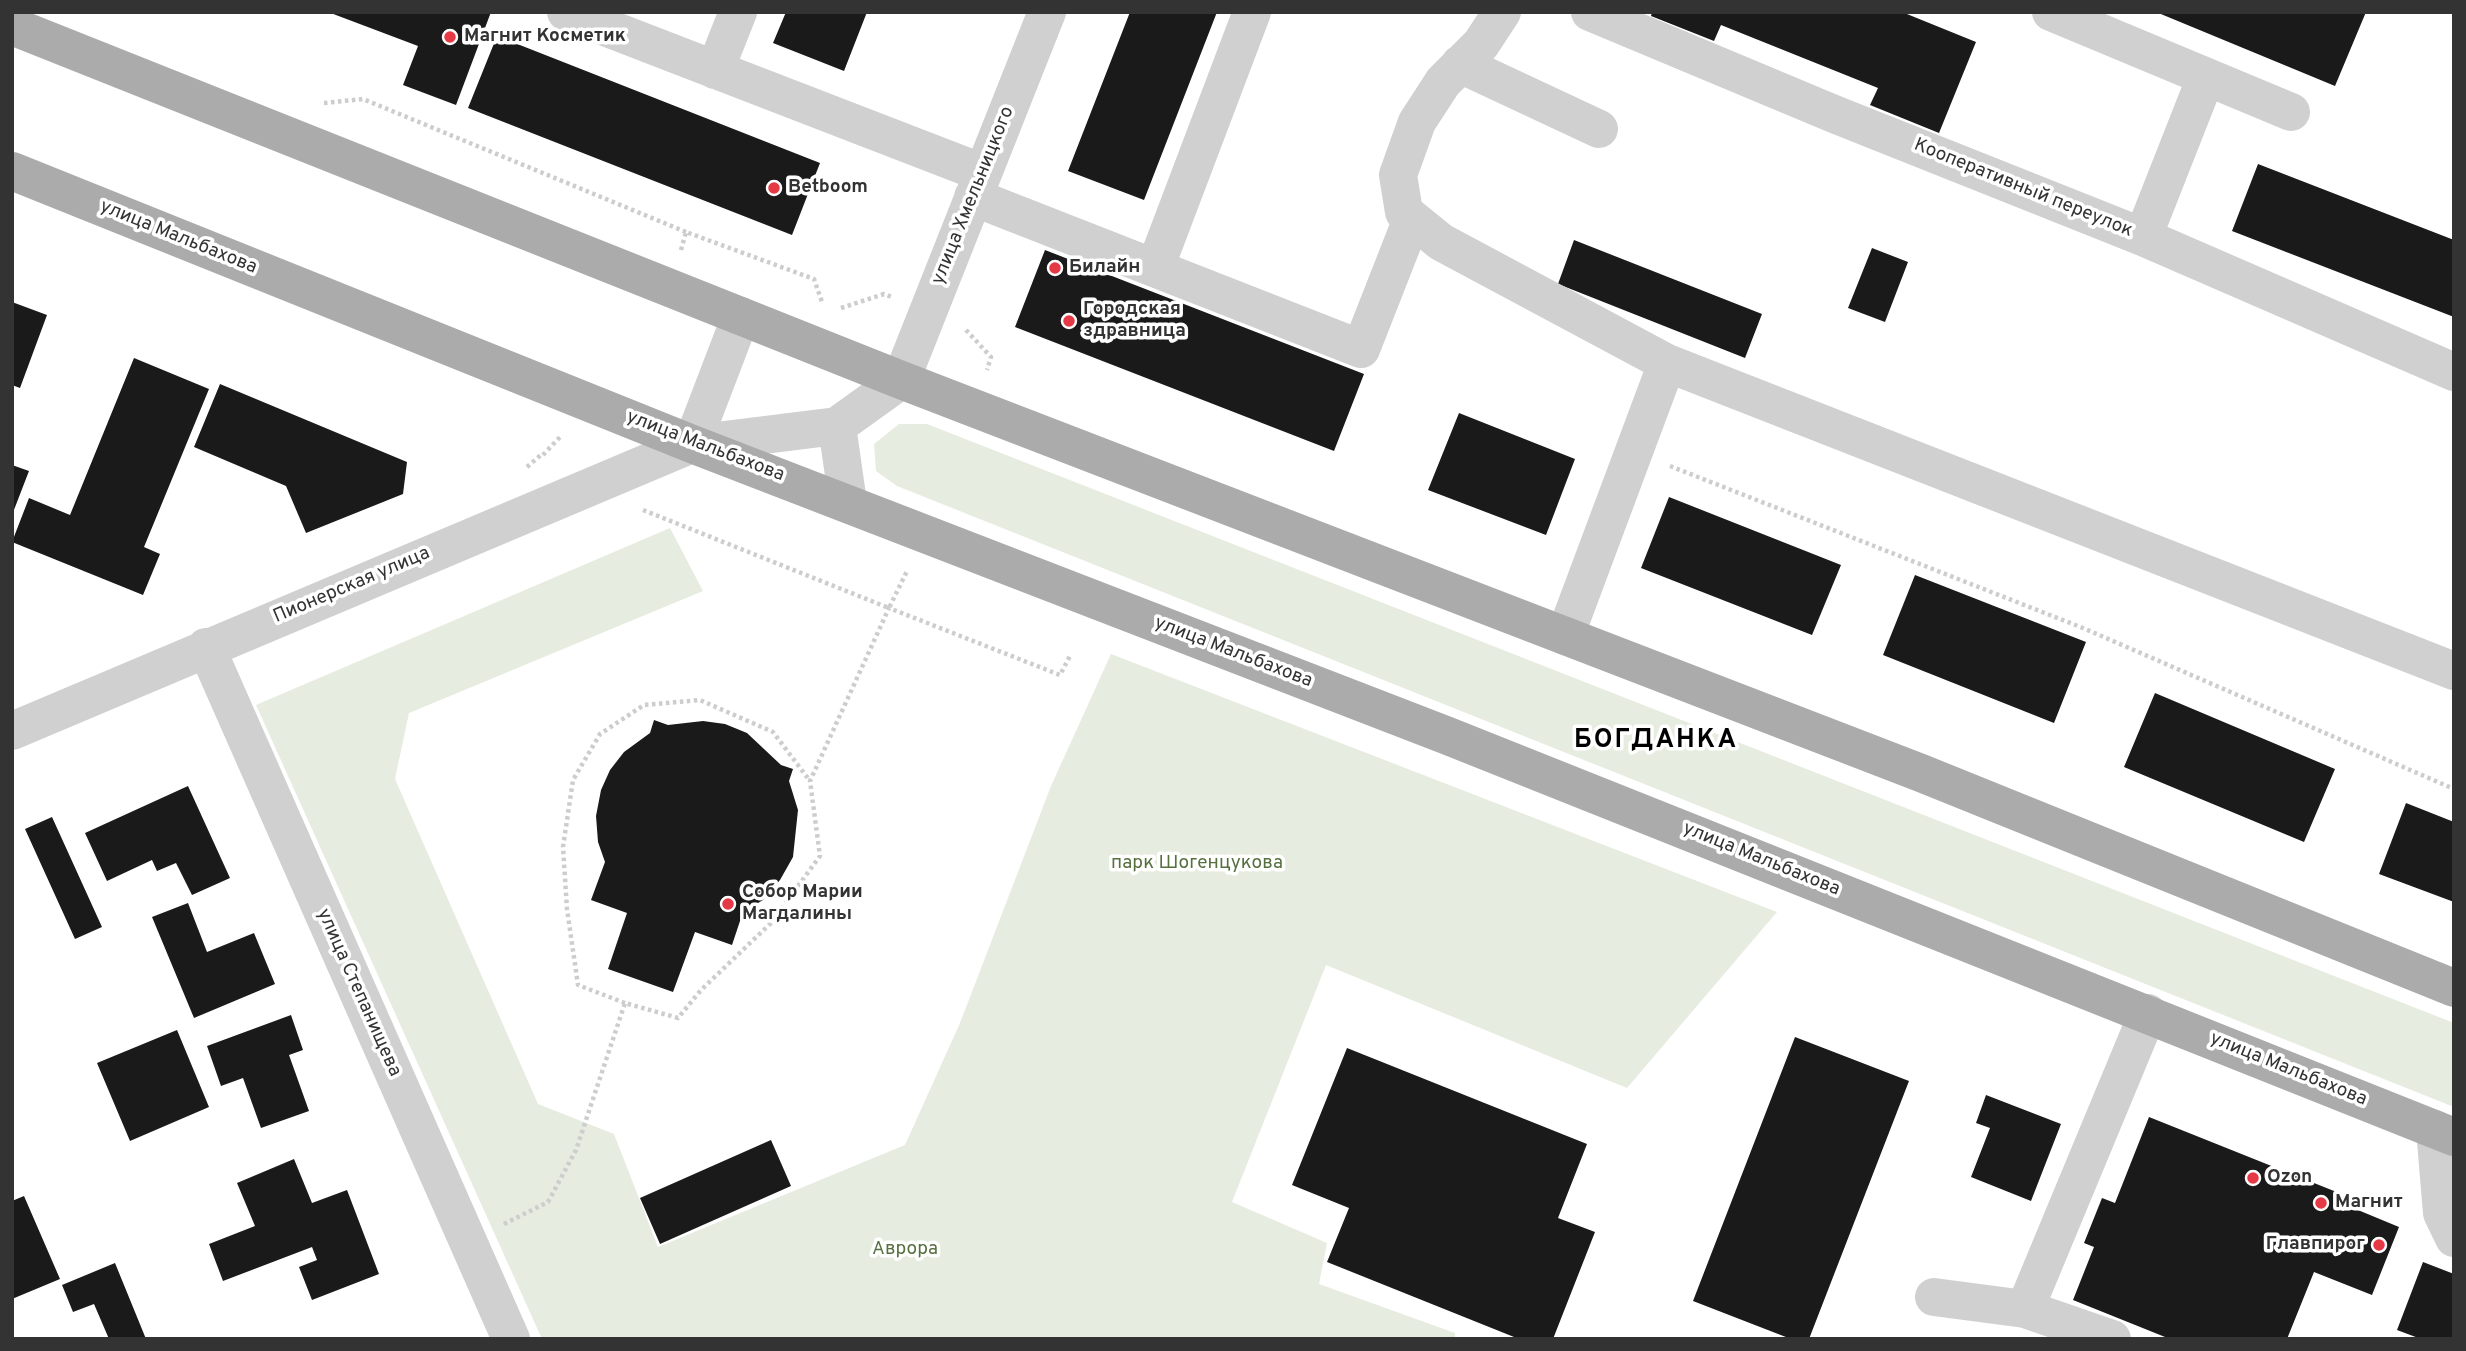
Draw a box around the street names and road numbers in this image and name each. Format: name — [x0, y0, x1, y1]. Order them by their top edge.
street label: улица Хмельницкого — [928, 104, 1020, 288]
street label: Кооперативный переулок — [1910, 135, 2136, 243]
street label: улица Мальбахова — [96, 196, 260, 280]
street label: улица Мальбахова — [623, 406, 787, 488]
street label: Пионерская улица — [270, 543, 434, 629]
street label: улица Мальбахова — [1151, 612, 1315, 694]
street label: улица Мальбахова — [1679, 818, 1843, 902]
street label: улица Степанищева — [311, 906, 405, 1080]
street label: улица Мальбахова — [2206, 1028, 2370, 1112]

